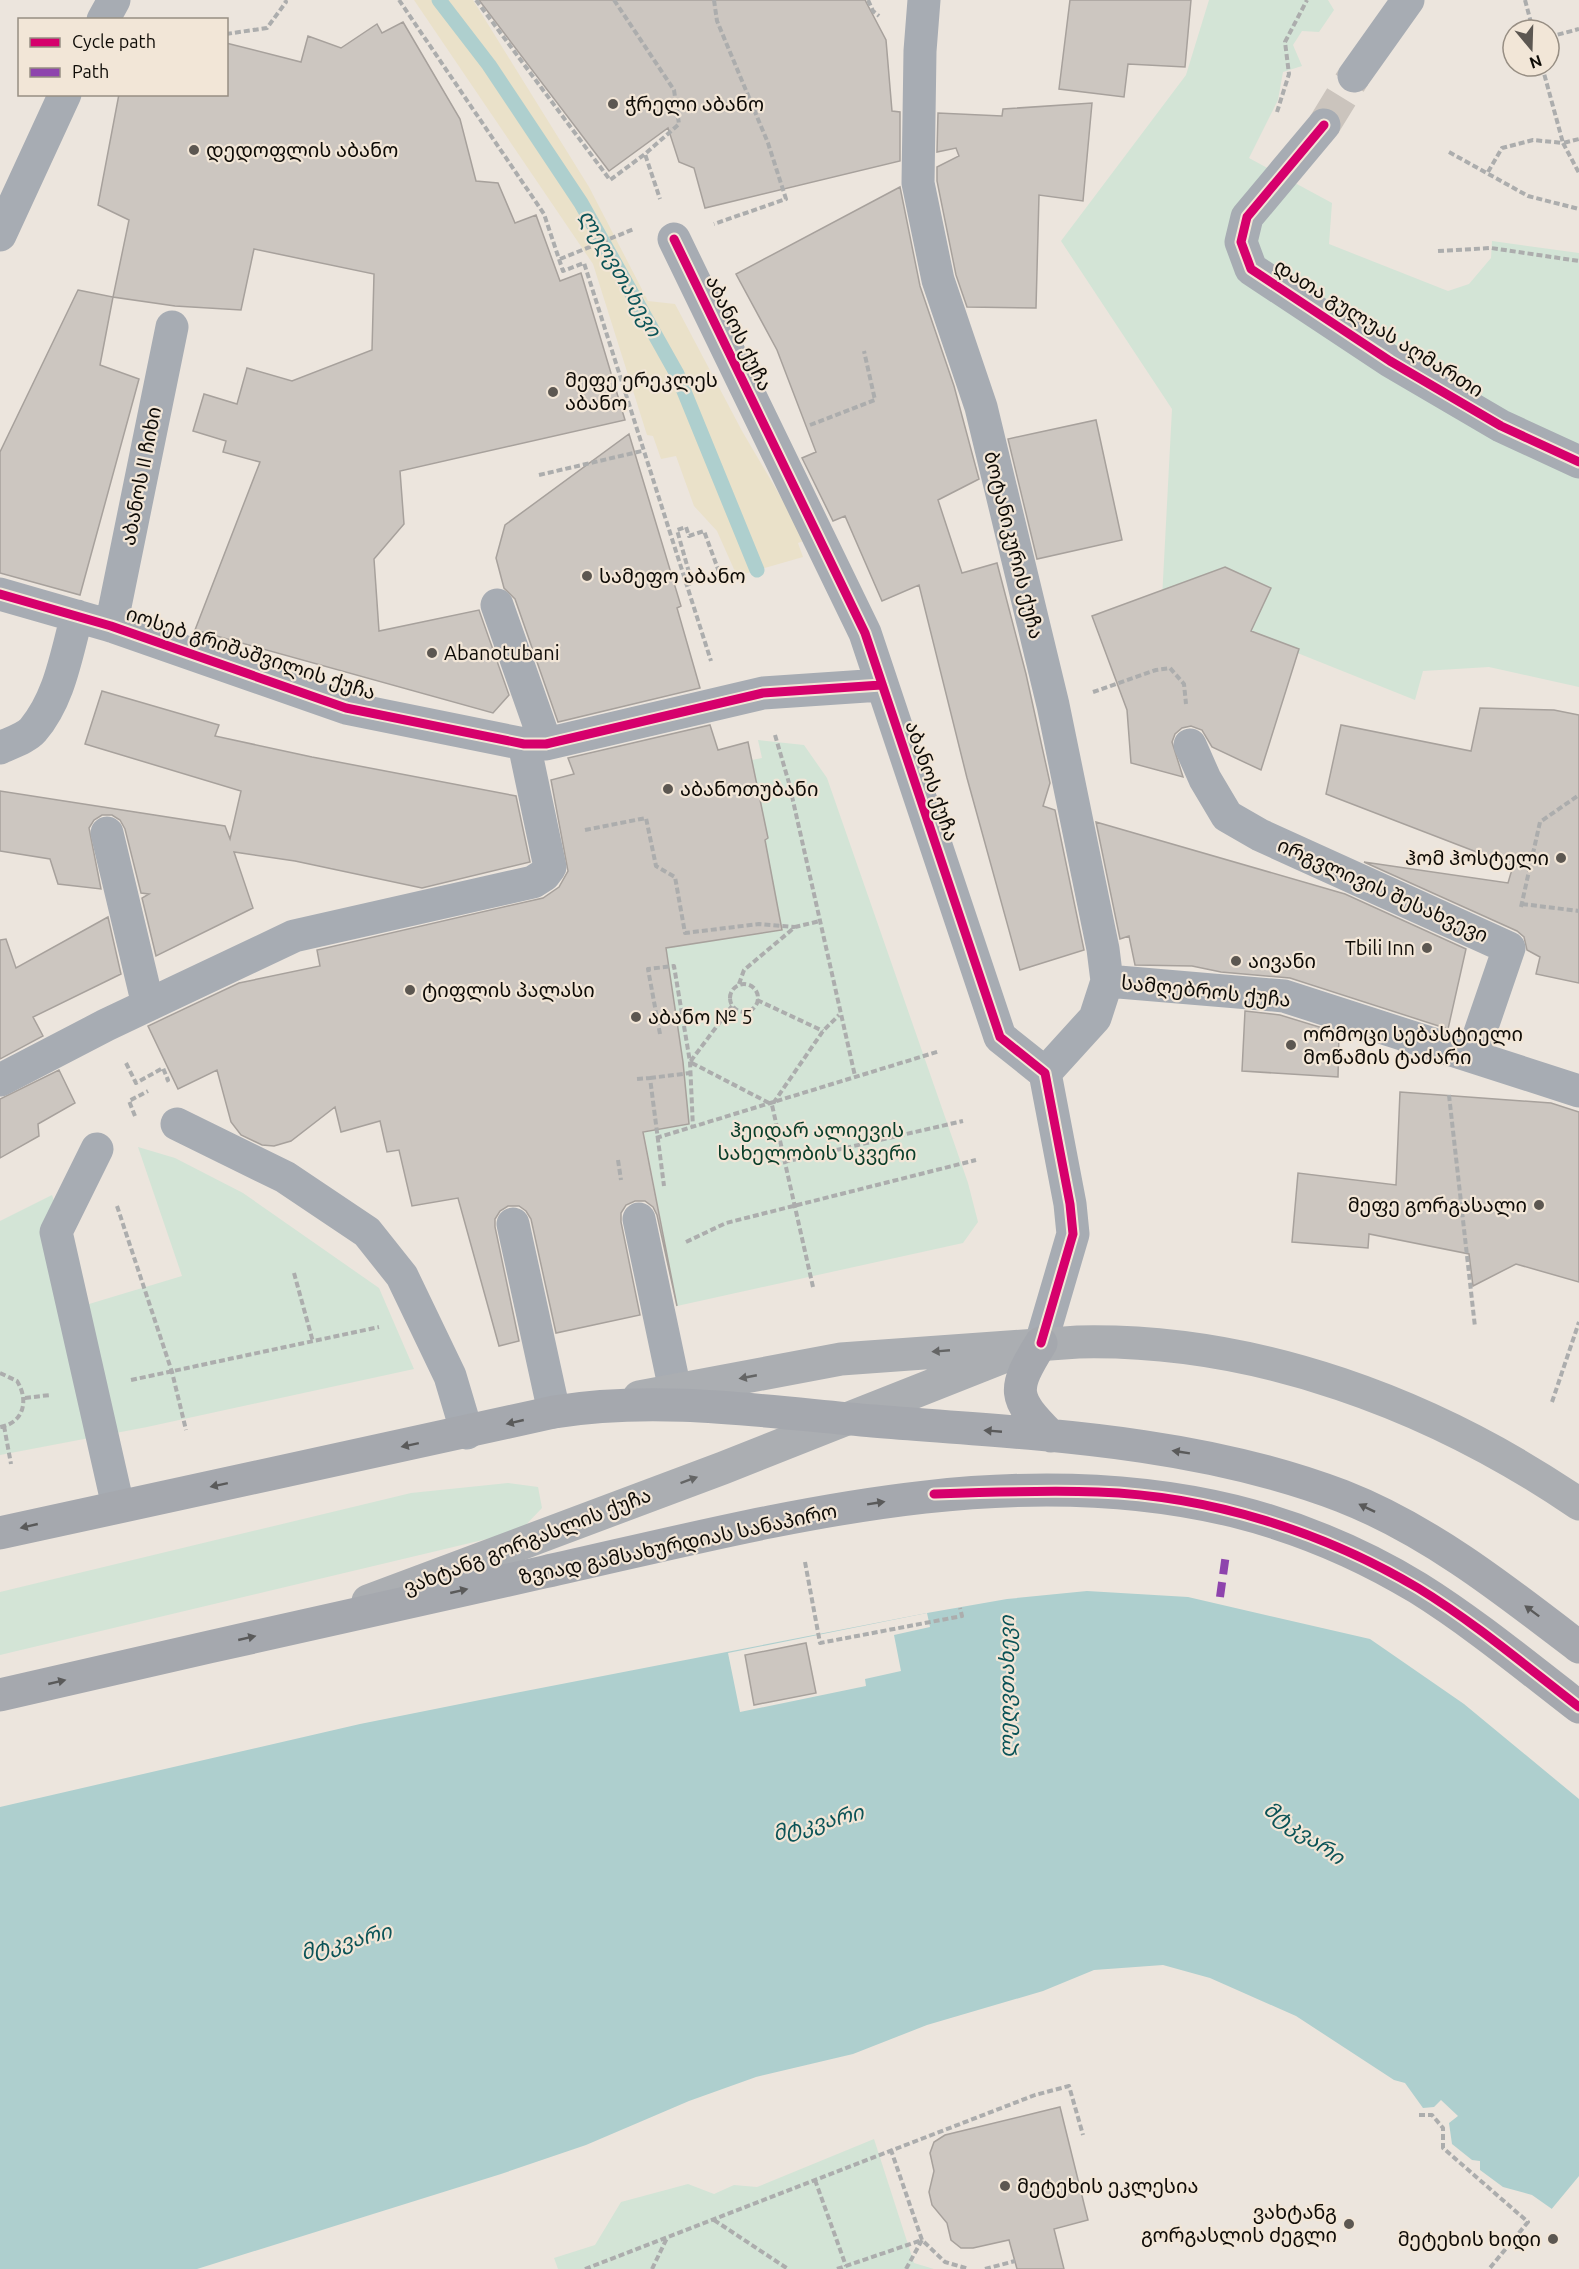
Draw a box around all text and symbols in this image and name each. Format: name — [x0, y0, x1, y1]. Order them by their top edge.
legend — [18, 18, 228, 96]
north arrow — [1501, 18, 1561, 78]
text: Cycle path — [72, 31, 156, 51]
text: N — [1527, 52, 1544, 73]
text: Path — [72, 61, 109, 81]
place label: ჭრელი აბანო — [625, 92, 764, 117]
marker: ჭრელი აბანო — [606, 97, 620, 111]
place label: დედოფლის აბანო — [206, 138, 398, 163]
marker: დედოფლის აბანო — [187, 143, 201, 157]
water label: ლეღვთახევი — [573, 205, 667, 342]
street label: დათა გულუას აღმართი — [1269, 254, 1488, 403]
street label: აბანოს ქუჩა — [701, 271, 777, 395]
place label: მეფე ერეკლეს აბანო — [565, 368, 718, 414]
marker: მეფე ერეკლეს აბანო — [546, 385, 560, 399]
street label: აბანოს II ჩიხი — [116, 405, 165, 547]
street label: ბოტანიკურის ქუჩა — [979, 449, 1049, 641]
place label: სამეფო აბანო — [599, 564, 746, 588]
marker: სამეფო აბანო — [580, 569, 594, 583]
street label: იოსებ გრიშაშვილის ქუჩა — [123, 601, 379, 706]
place label: Abanotubani — [444, 641, 560, 664]
marker: Abanotubani — [425, 646, 439, 660]
street label: აბანოს ქუჩა — [900, 718, 964, 844]
place label: აბანოთუბანი — [680, 777, 818, 801]
marker: აბანოთუბანი — [661, 782, 675, 796]
street label: ირგვლივის შესახვევი — [1274, 833, 1492, 948]
place label: ჰომ ჰოსტელი — [1405, 846, 1549, 871]
marker: ჰომ ჰოსტელი — [1554, 851, 1568, 865]
place label: Tbili Inn — [1345, 936, 1415, 959]
marker: Tbili Inn — [1420, 941, 1434, 955]
place label: აივანი — [1248, 949, 1316, 973]
marker: აივანი — [1229, 954, 1243, 968]
street label: სამღებროს ქუჩა — [1120, 970, 1292, 1013]
place label: ტიფლის პალასი — [422, 978, 595, 1003]
marker: ტიფლის პალასი — [403, 983, 417, 997]
place label: აბანო № 5 — [648, 1005, 753, 1028]
marker: აბანო № 5 — [629, 1010, 643, 1024]
place label: ორმოცი სებასტიელი მოწამის ტაძარი — [1303, 1022, 1523, 1069]
marker: ორმოცი სებასტიელი მოწამის ტაძარი — [1284, 1038, 1298, 1052]
park label: ჰეიდარ ალიევის სახელობის სკვერი — [717, 1118, 917, 1166]
place label: მეფე გორგასალი — [1348, 1193, 1527, 1218]
marker: მეფე გორგასალი — [1532, 1198, 1546, 1212]
one-way arrow — [932, 1346, 951, 1356]
one-way arrow — [738, 1373, 757, 1382]
one-way arrow — [506, 1417, 524, 1427]
one-way arrow — [984, 1426, 1003, 1436]
one-way arrow — [400, 1441, 419, 1450]
one-way arrow — [1171, 1448, 1190, 1457]
one-way arrow — [680, 1475, 698, 1485]
one-way arrow — [210, 1480, 228, 1490]
street label: ვახტანგ გორგასლის ქუჩა — [400, 1483, 655, 1600]
street label: ზვიად გამსახურდიას სანაპირო — [517, 1499, 839, 1590]
one-way arrow — [867, 1499, 886, 1508]
one-way arrow — [1359, 1504, 1376, 1513]
one-way arrow — [19, 1522, 38, 1531]
one-way arrow — [450, 1586, 469, 1595]
one-way arrow — [1525, 1605, 1541, 1617]
water label: ლეღვთახევი — [994, 1615, 1020, 1758]
one-way arrow — [238, 1633, 256, 1643]
one-way arrow — [48, 1676, 66, 1686]
water label: მტკვარი — [1259, 1796, 1350, 1871]
water label: მტკვარი — [770, 1799, 867, 1847]
water label: მტკვარი — [298, 1918, 395, 1966]
place label: მეტეხის ეკლესია — [1017, 2174, 1198, 2199]
marker: მეტეხის ეკლესია — [998, 2179, 1012, 2193]
place label: ვახტანგ გორგასლის ძეგლი — [1141, 2200, 1337, 2248]
marker: ვახტანგ გორგასლის ძეგლი — [1342, 2217, 1356, 2231]
place label: მეტეხის ხიდი — [1398, 2227, 1541, 2252]
marker: მეტეხის ხიდი — [1546, 2232, 1560, 2246]

